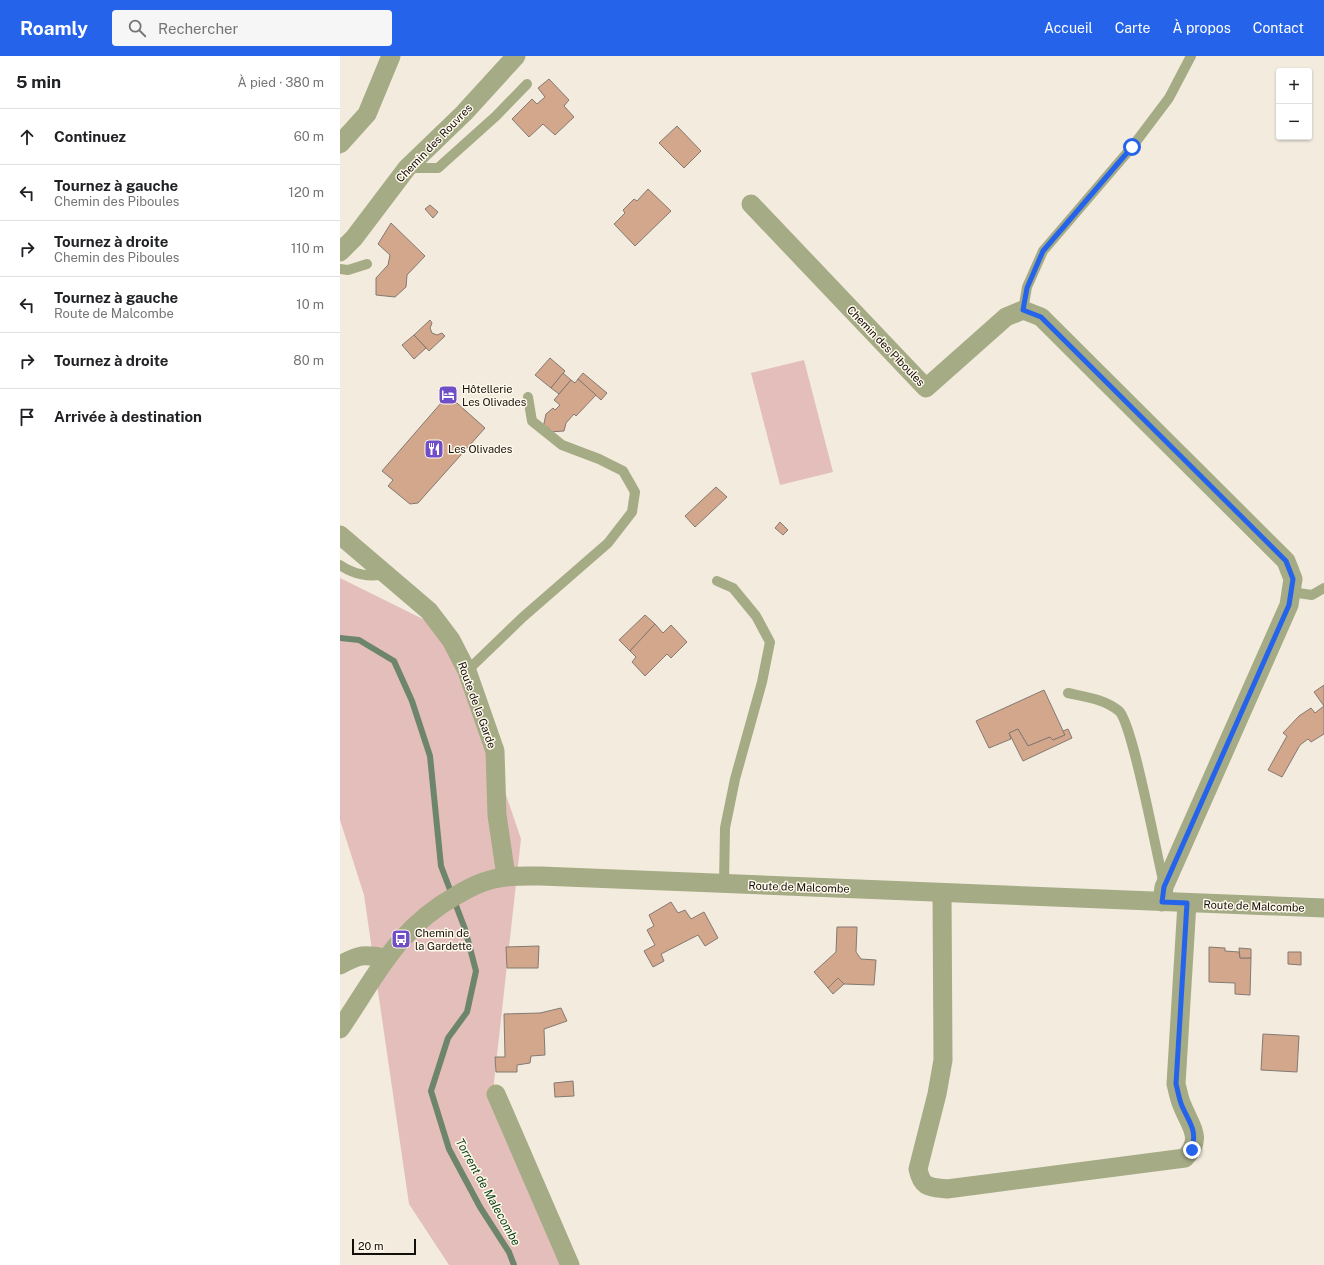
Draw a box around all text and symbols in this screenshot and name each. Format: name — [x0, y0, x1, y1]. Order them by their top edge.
search box — [112, 10, 392, 46]
text: Roamly — [20, 17, 88, 39]
icon: search — [126, 17, 148, 39]
text: Rechercher — [158, 20, 238, 37]
text: Accueil — [1044, 20, 1093, 36]
text: Carte — [1115, 20, 1151, 36]
text: À propos — [1173, 20, 1231, 36]
text: Contact — [1253, 20, 1304, 36]
map controls — [1276, 68, 1312, 140]
button: + — [1276, 68, 1312, 104]
text: 5 min — [16, 72, 61, 92]
text: À pied · 380 m — [238, 75, 324, 90]
street label: Chemin des Rouvres — [394, 101, 475, 184]
button: − — [1276, 104, 1312, 140]
icon: ahead — [16, 126, 38, 148]
text: Continuez — [54, 128, 126, 145]
text: 60 m — [294, 129, 324, 144]
route start — [1123, 138, 1141, 156]
text: Tournez à gauche — [54, 177, 178, 194]
icon: left — [16, 182, 38, 204]
text: 120 m — [289, 185, 324, 200]
text: Chemin des Piboules — [54, 194, 179, 209]
text: Tournez à droite — [54, 233, 168, 250]
icon: right — [16, 238, 38, 260]
text: 110 m — [291, 241, 324, 256]
text: Chemin des Piboules — [54, 250, 179, 265]
text: Tournez à gauche — [54, 289, 178, 306]
icon: left — [16, 294, 38, 316]
text: 10 m — [296, 297, 324, 312]
street label: Chemin des Piboules — [845, 304, 927, 389]
text: Route de Malcombe — [54, 306, 174, 321]
icon: right — [16, 350, 38, 372]
text: Tournez à droite — [54, 352, 168, 369]
text: 80 m — [293, 353, 324, 368]
place label: Hôtellerie Les Olivades — [462, 383, 527, 408]
hotel icon: Hôtellerie Les Olivades — [437, 384, 459, 406]
icon: arrive — [16, 406, 38, 428]
text: Arrivée à destination — [54, 408, 202, 425]
restaurant icon: Les Olivades — [423, 438, 445, 460]
place label: Les Olivades — [448, 443, 513, 455]
street label: Route de la Garde — [456, 660, 498, 750]
street label: Route de Malcombe — [748, 879, 850, 895]
street label: Route de Malcombe — [1203, 898, 1305, 914]
place label: Chemin de la Gardette — [415, 927, 472, 952]
bus stop icon: Chemin de la Gardette — [390, 928, 412, 950]
water label: Torrent de Malecombe — [453, 1136, 524, 1249]
route end — [1183, 1141, 1201, 1159]
scale bar — [352, 1237, 416, 1256]
text: 20 m — [358, 1240, 383, 1252]

